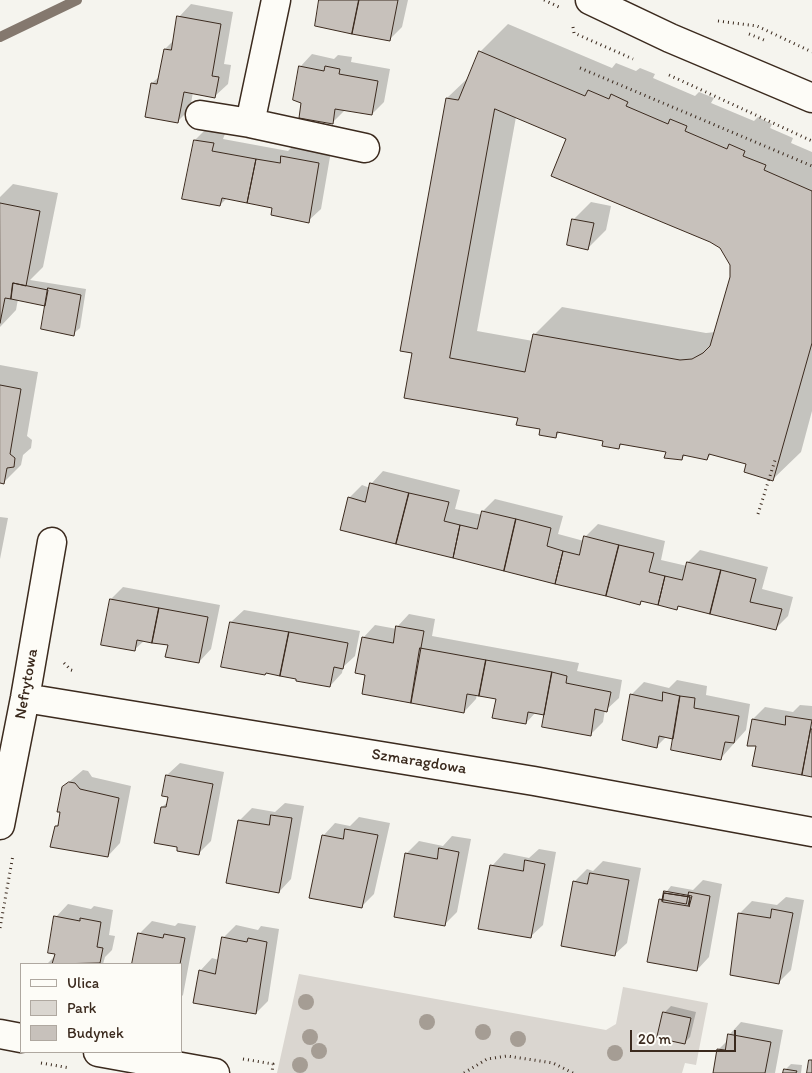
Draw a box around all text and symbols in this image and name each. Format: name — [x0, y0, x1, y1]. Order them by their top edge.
street label: Nefrytowa — [11, 647, 43, 721]
street label: Szmaragdowa — [370, 745, 468, 779]
legend — [20, 963, 182, 1053]
text: Ulica — [67, 974, 99, 992]
text: Park — [67, 999, 97, 1017]
scale bar — [632, 1020, 738, 1052]
text: Budynek — [67, 1024, 124, 1042]
text: 20 m — [638, 1030, 671, 1048]

